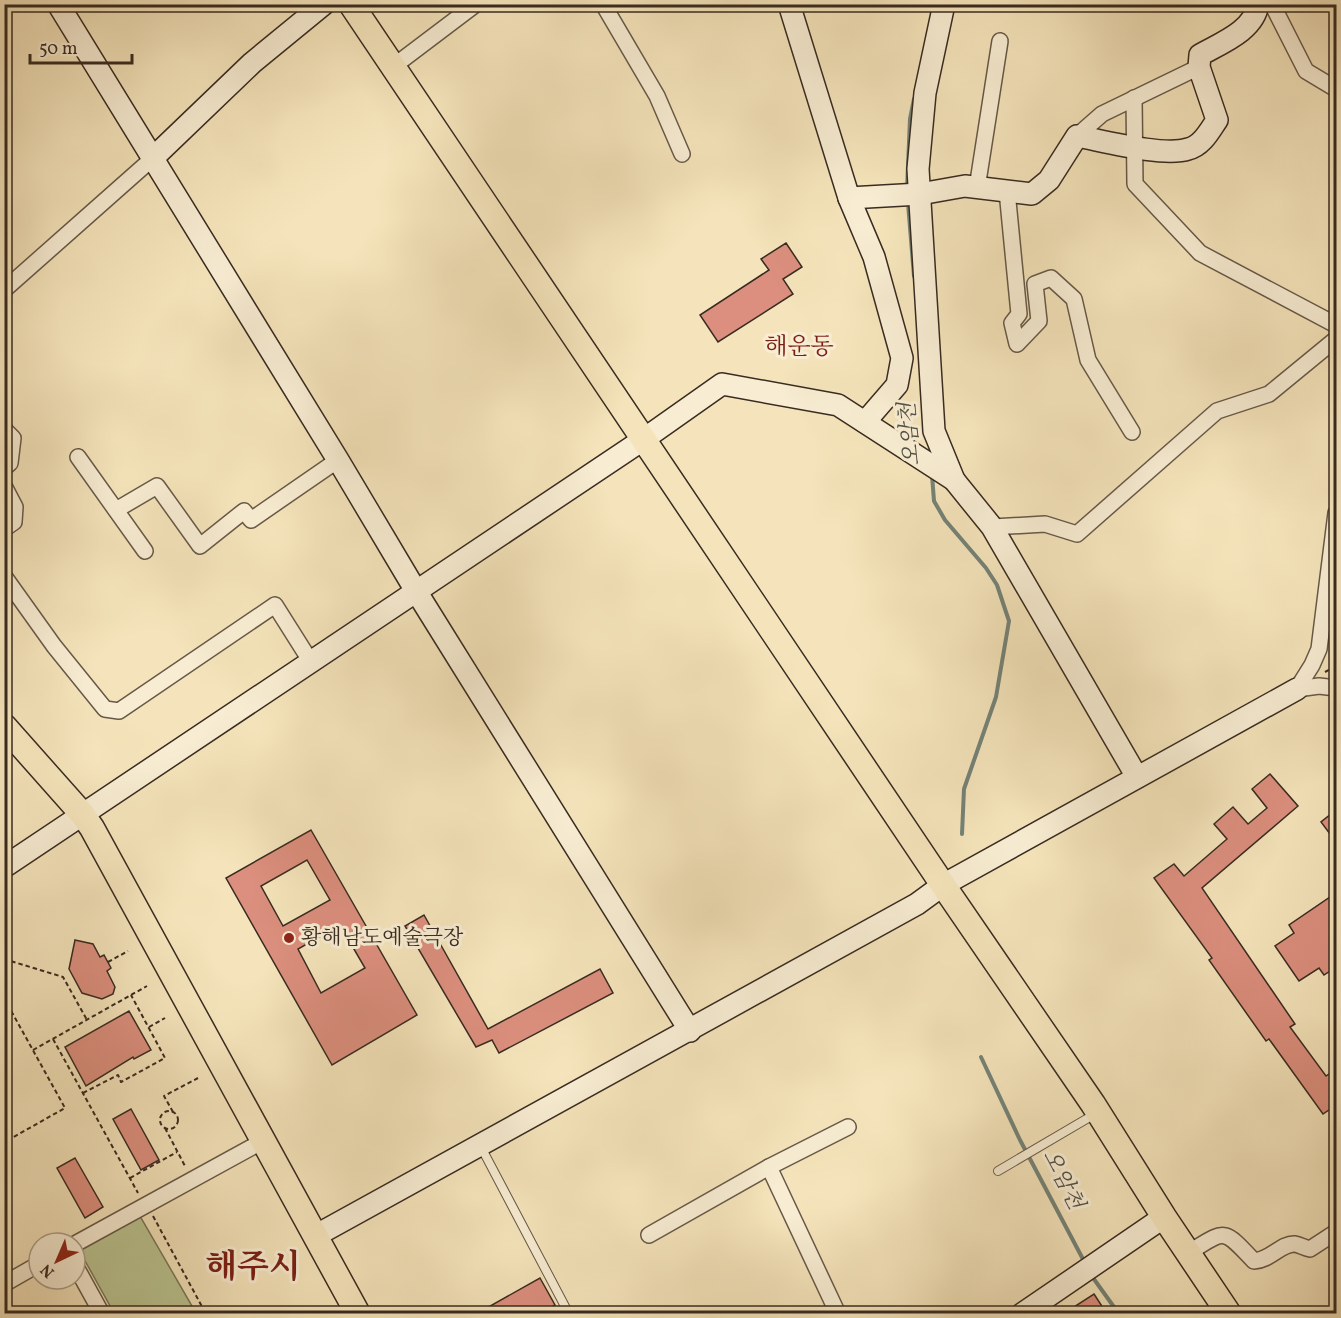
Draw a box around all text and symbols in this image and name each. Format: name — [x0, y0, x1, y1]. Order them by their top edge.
scale bar — [30, 27, 132, 65]
text: 50 m — [39, 37, 78, 62]
district label: 해운동 — [764, 331, 834, 365]
water label: 오암천 — [893, 399, 929, 467]
place label: 황해남도예술극장 — [301, 924, 464, 953]
marker: 황해남도예술극장 — [282, 931, 296, 945]
water label: 오암천 — [1034, 1145, 1091, 1217]
north arrow — [27, 1231, 87, 1291]
district label: 해주시 — [205, 1246, 301, 1292]
text: N — [36, 1258, 60, 1282]

